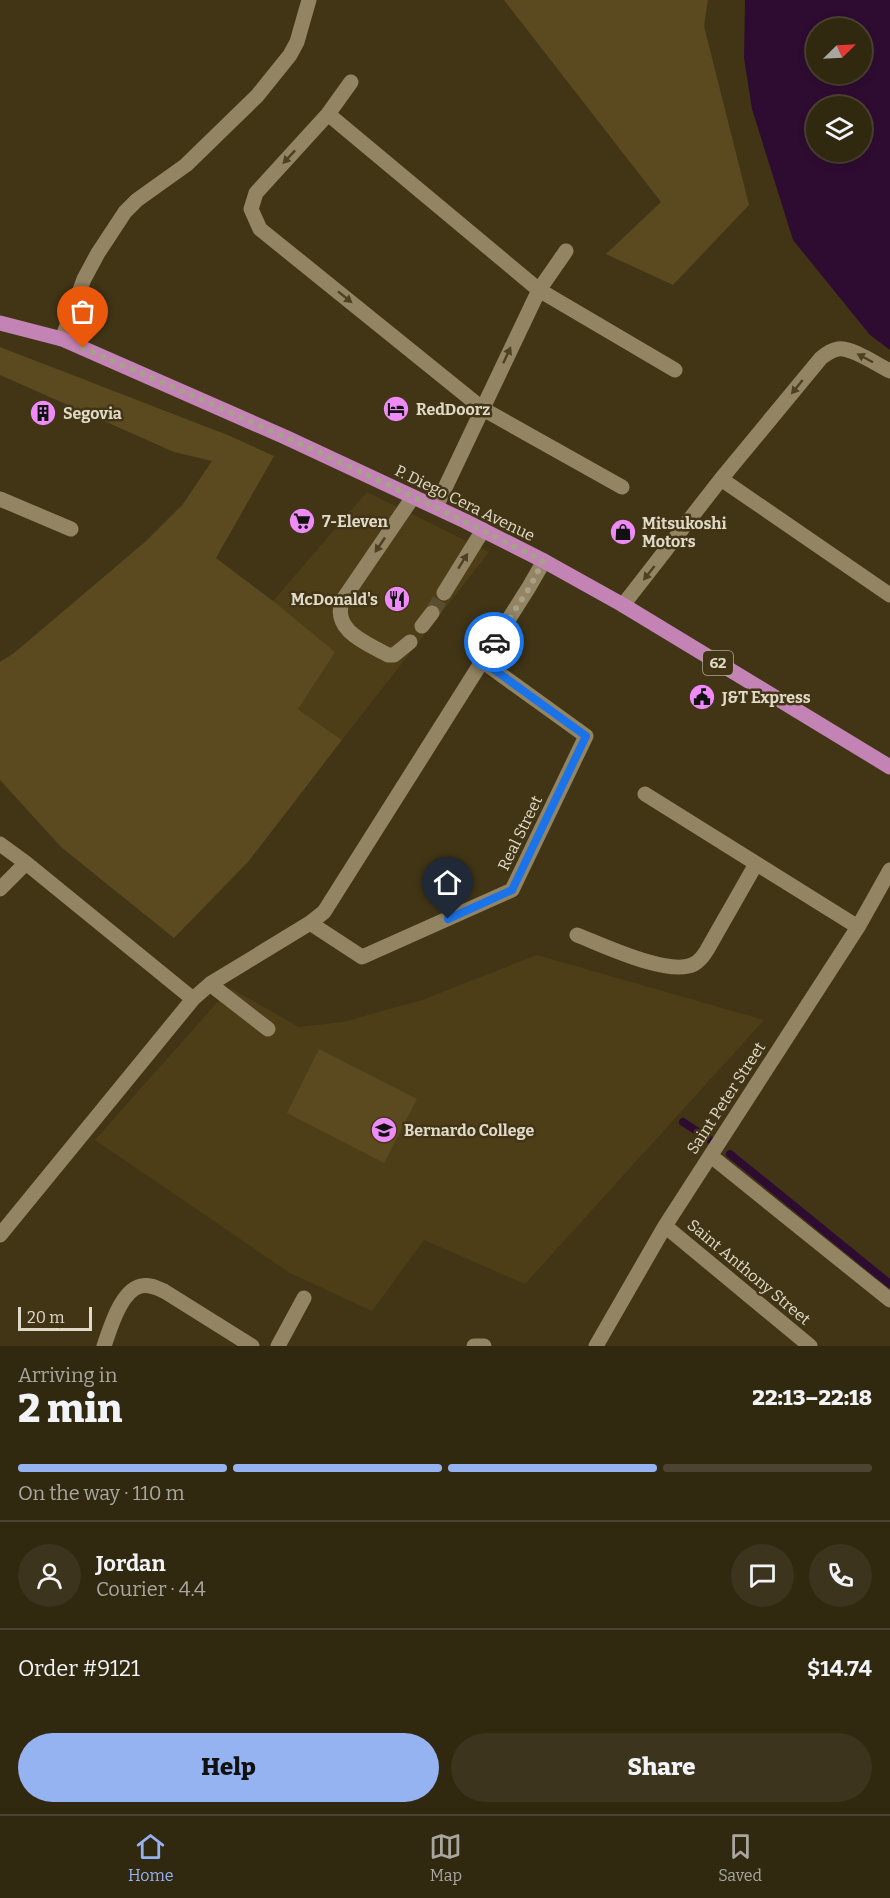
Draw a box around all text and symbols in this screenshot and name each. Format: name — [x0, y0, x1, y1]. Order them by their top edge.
north arrow — [806, 18, 872, 84]
map controls — [806, 18, 872, 162]
button: layers — [806, 96, 872, 162]
one-way arrow — [282, 150, 296, 165]
pin — [57, 286, 108, 348]
one-way arrow — [337, 290, 352, 302]
icon: bag — [66, 295, 99, 328]
one-way arrow — [503, 347, 512, 364]
one-way arrow — [856, 353, 873, 363]
one-way arrow — [791, 380, 803, 395]
hotel icon: RedDoorz — [381, 394, 411, 424]
building icon: Segovia — [28, 398, 58, 428]
place label: RedDoorz — [416, 400, 490, 419]
place label: Segovia — [63, 404, 122, 423]
street label: P. Diego Cera Avenue — [392, 461, 538, 545]
supermarket icon: 7-Eleven — [287, 506, 317, 536]
place label: 7-Eleven — [322, 512, 389, 531]
place label: Mitsukoshi Motors — [642, 514, 727, 551]
shop icon: Mitsukoshi Motors — [608, 517, 638, 547]
one-way arrow — [374, 537, 386, 553]
one-way arrow — [458, 553, 469, 570]
one-way arrow — [643, 565, 655, 580]
restaurant icon: McDonald's — [382, 584, 412, 614]
place label: McDonald's — [291, 590, 378, 609]
courier — [464, 612, 524, 672]
icon: car — [478, 626, 511, 659]
road number: 62 — [703, 651, 733, 675]
public building icon: J&T Express — [687, 682, 717, 712]
place label: J&T Express — [721, 688, 811, 707]
street label: Real Street — [494, 792, 546, 873]
pin — [422, 857, 473, 919]
icon: home — [431, 866, 464, 899]
street label: Saint Peter Street — [683, 1038, 769, 1158]
school or university icon: Bernardo College — [369, 1115, 399, 1145]
place label: Bernardo College — [404, 1121, 534, 1140]
street label: Saint Anthony Street — [684, 1215, 814, 1329]
scale bar — [18, 1304, 92, 1332]
text: 20 m — [27, 1308, 64, 1327]
text: Arriving in — [18, 1363, 117, 1387]
text: 22:13–22:18 — [752, 1384, 872, 1411]
text: 2 min — [18, 1386, 122, 1432]
text: On the way · 110 m — [18, 1481, 185, 1505]
button: person — [18, 1544, 81, 1607]
button: chat — [731, 1544, 794, 1607]
button: phone — [809, 1544, 872, 1607]
text: Jordan — [96, 1550, 166, 1577]
text: Courier · 4.4 — [96, 1577, 206, 1601]
text: Order #9121 — [18, 1655, 140, 1682]
text: $14.74 — [807, 1655, 872, 1682]
button: Help — [18, 1733, 439, 1802]
button: Share — [451, 1733, 872, 1802]
tab: Home — [128, 1830, 174, 1885]
tab: Map — [429, 1830, 462, 1885]
tab: Saved — [718, 1830, 762, 1885]

